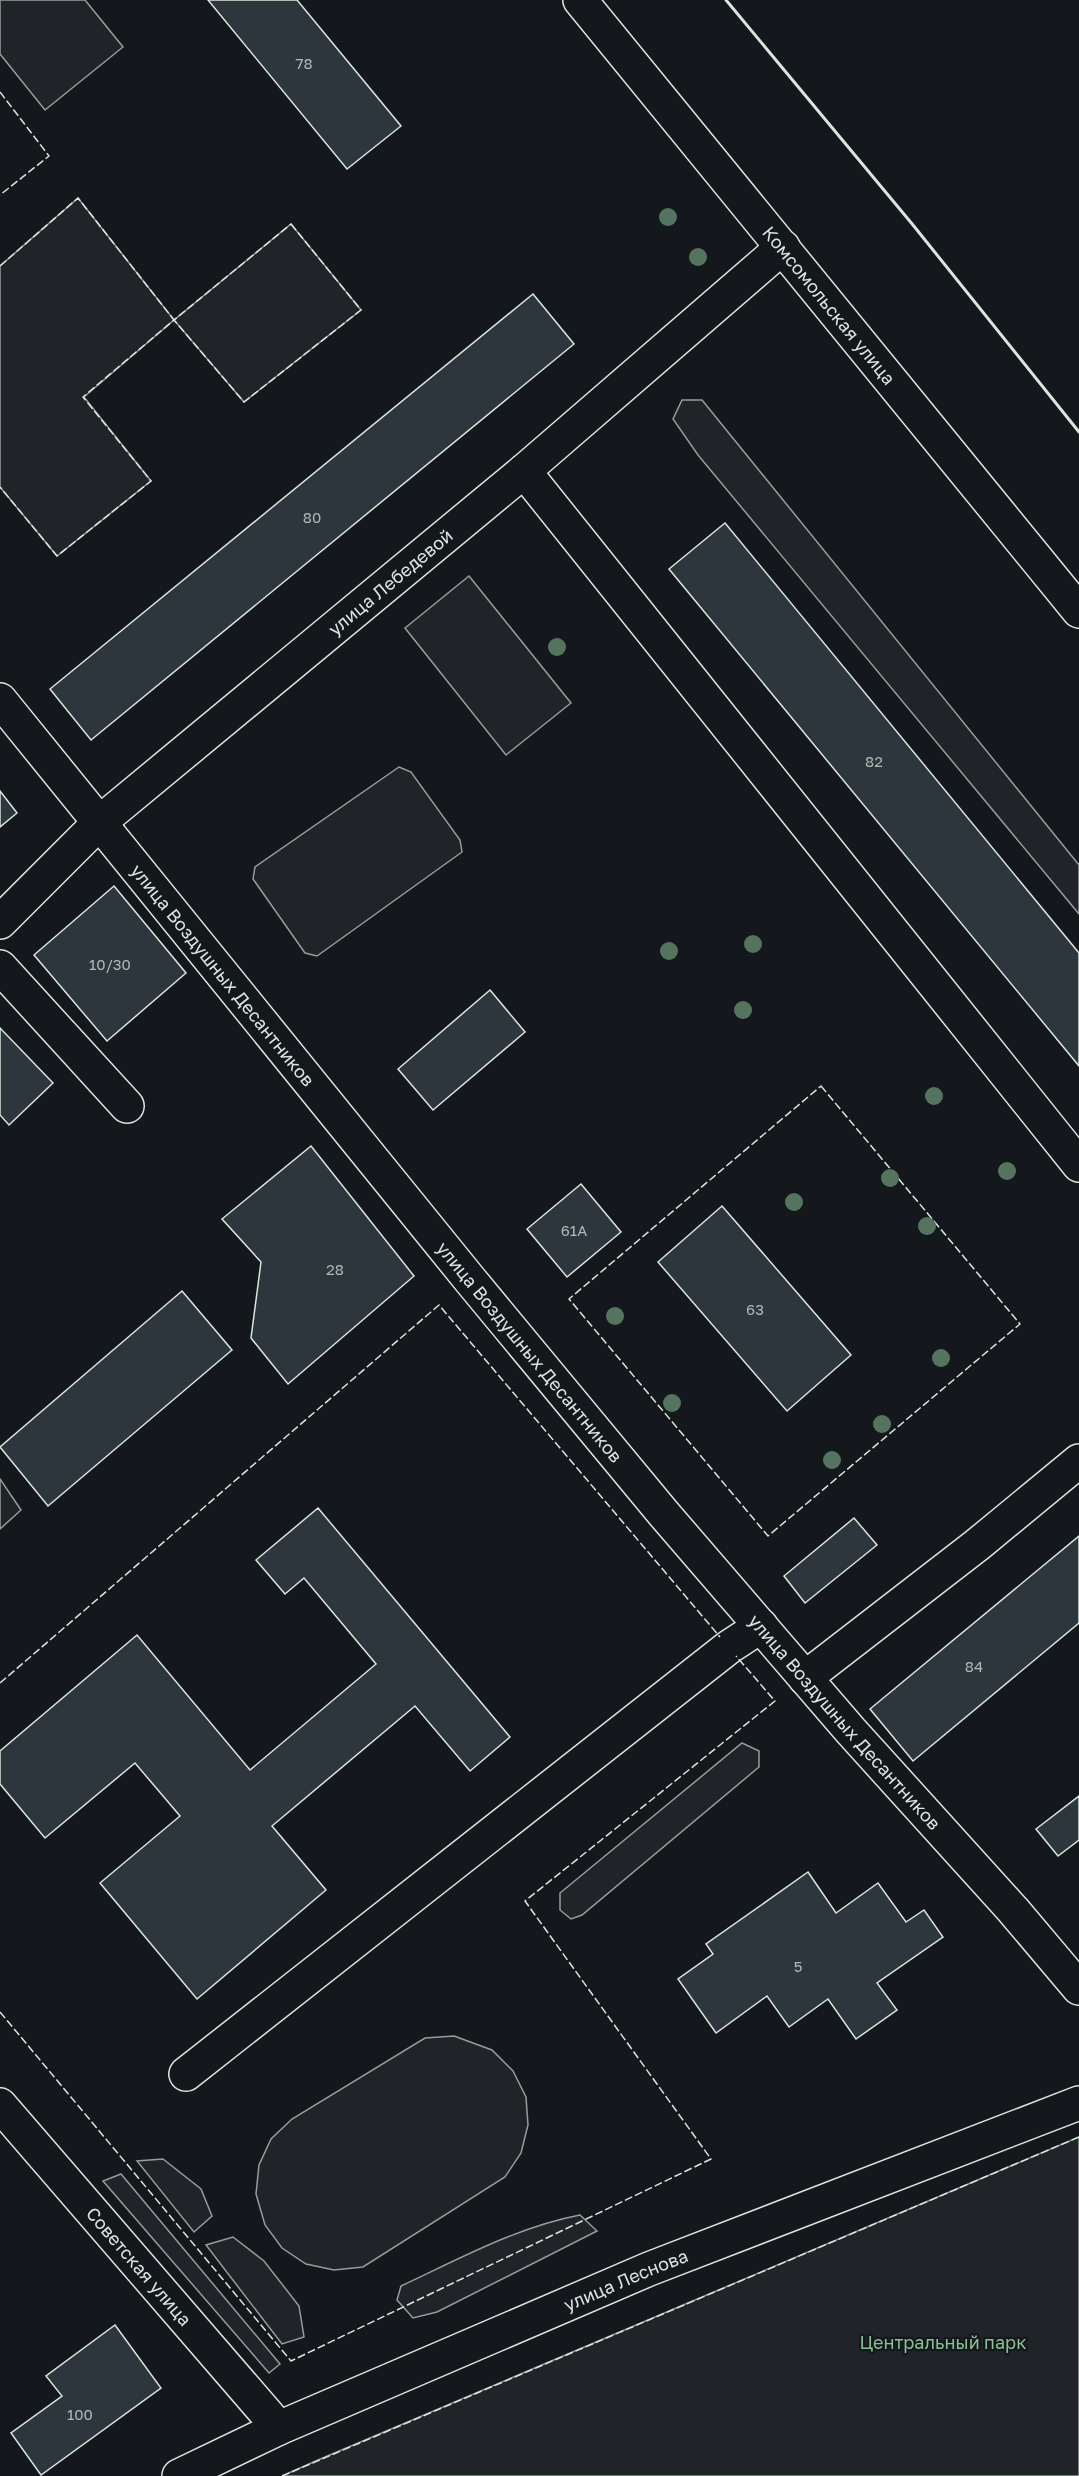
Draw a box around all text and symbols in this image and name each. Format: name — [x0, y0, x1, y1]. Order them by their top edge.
house number: 78 — [295, 54, 313, 72]
street label: Комсомольская улица — [758, 221, 900, 389]
house number: 80 — [303, 508, 321, 526]
street label: улица Лебедевой — [323, 524, 457, 640]
house number: 82 — [865, 752, 883, 770]
street label: улица Воздушных Десантников — [126, 859, 320, 1091]
house number: 10/30 — [89, 955, 131, 973]
house number: 61А — [561, 1221, 587, 1239]
street label: улица Воздушных Десантников — [432, 1237, 627, 1467]
house number: 28 — [326, 1260, 344, 1278]
house number: 63 — [746, 1300, 764, 1318]
street label: улица Воздушных Десантников — [744, 1610, 946, 1834]
house number: 84 — [965, 1657, 983, 1675]
house number: 5 — [794, 1957, 802, 1975]
street label: Советская улица — [82, 2202, 197, 2330]
street label: улица Леснова — [560, 2244, 691, 2315]
park label: Центральный парк — [859, 2331, 1027, 2353]
house number: 100 — [67, 2405, 93, 2423]

